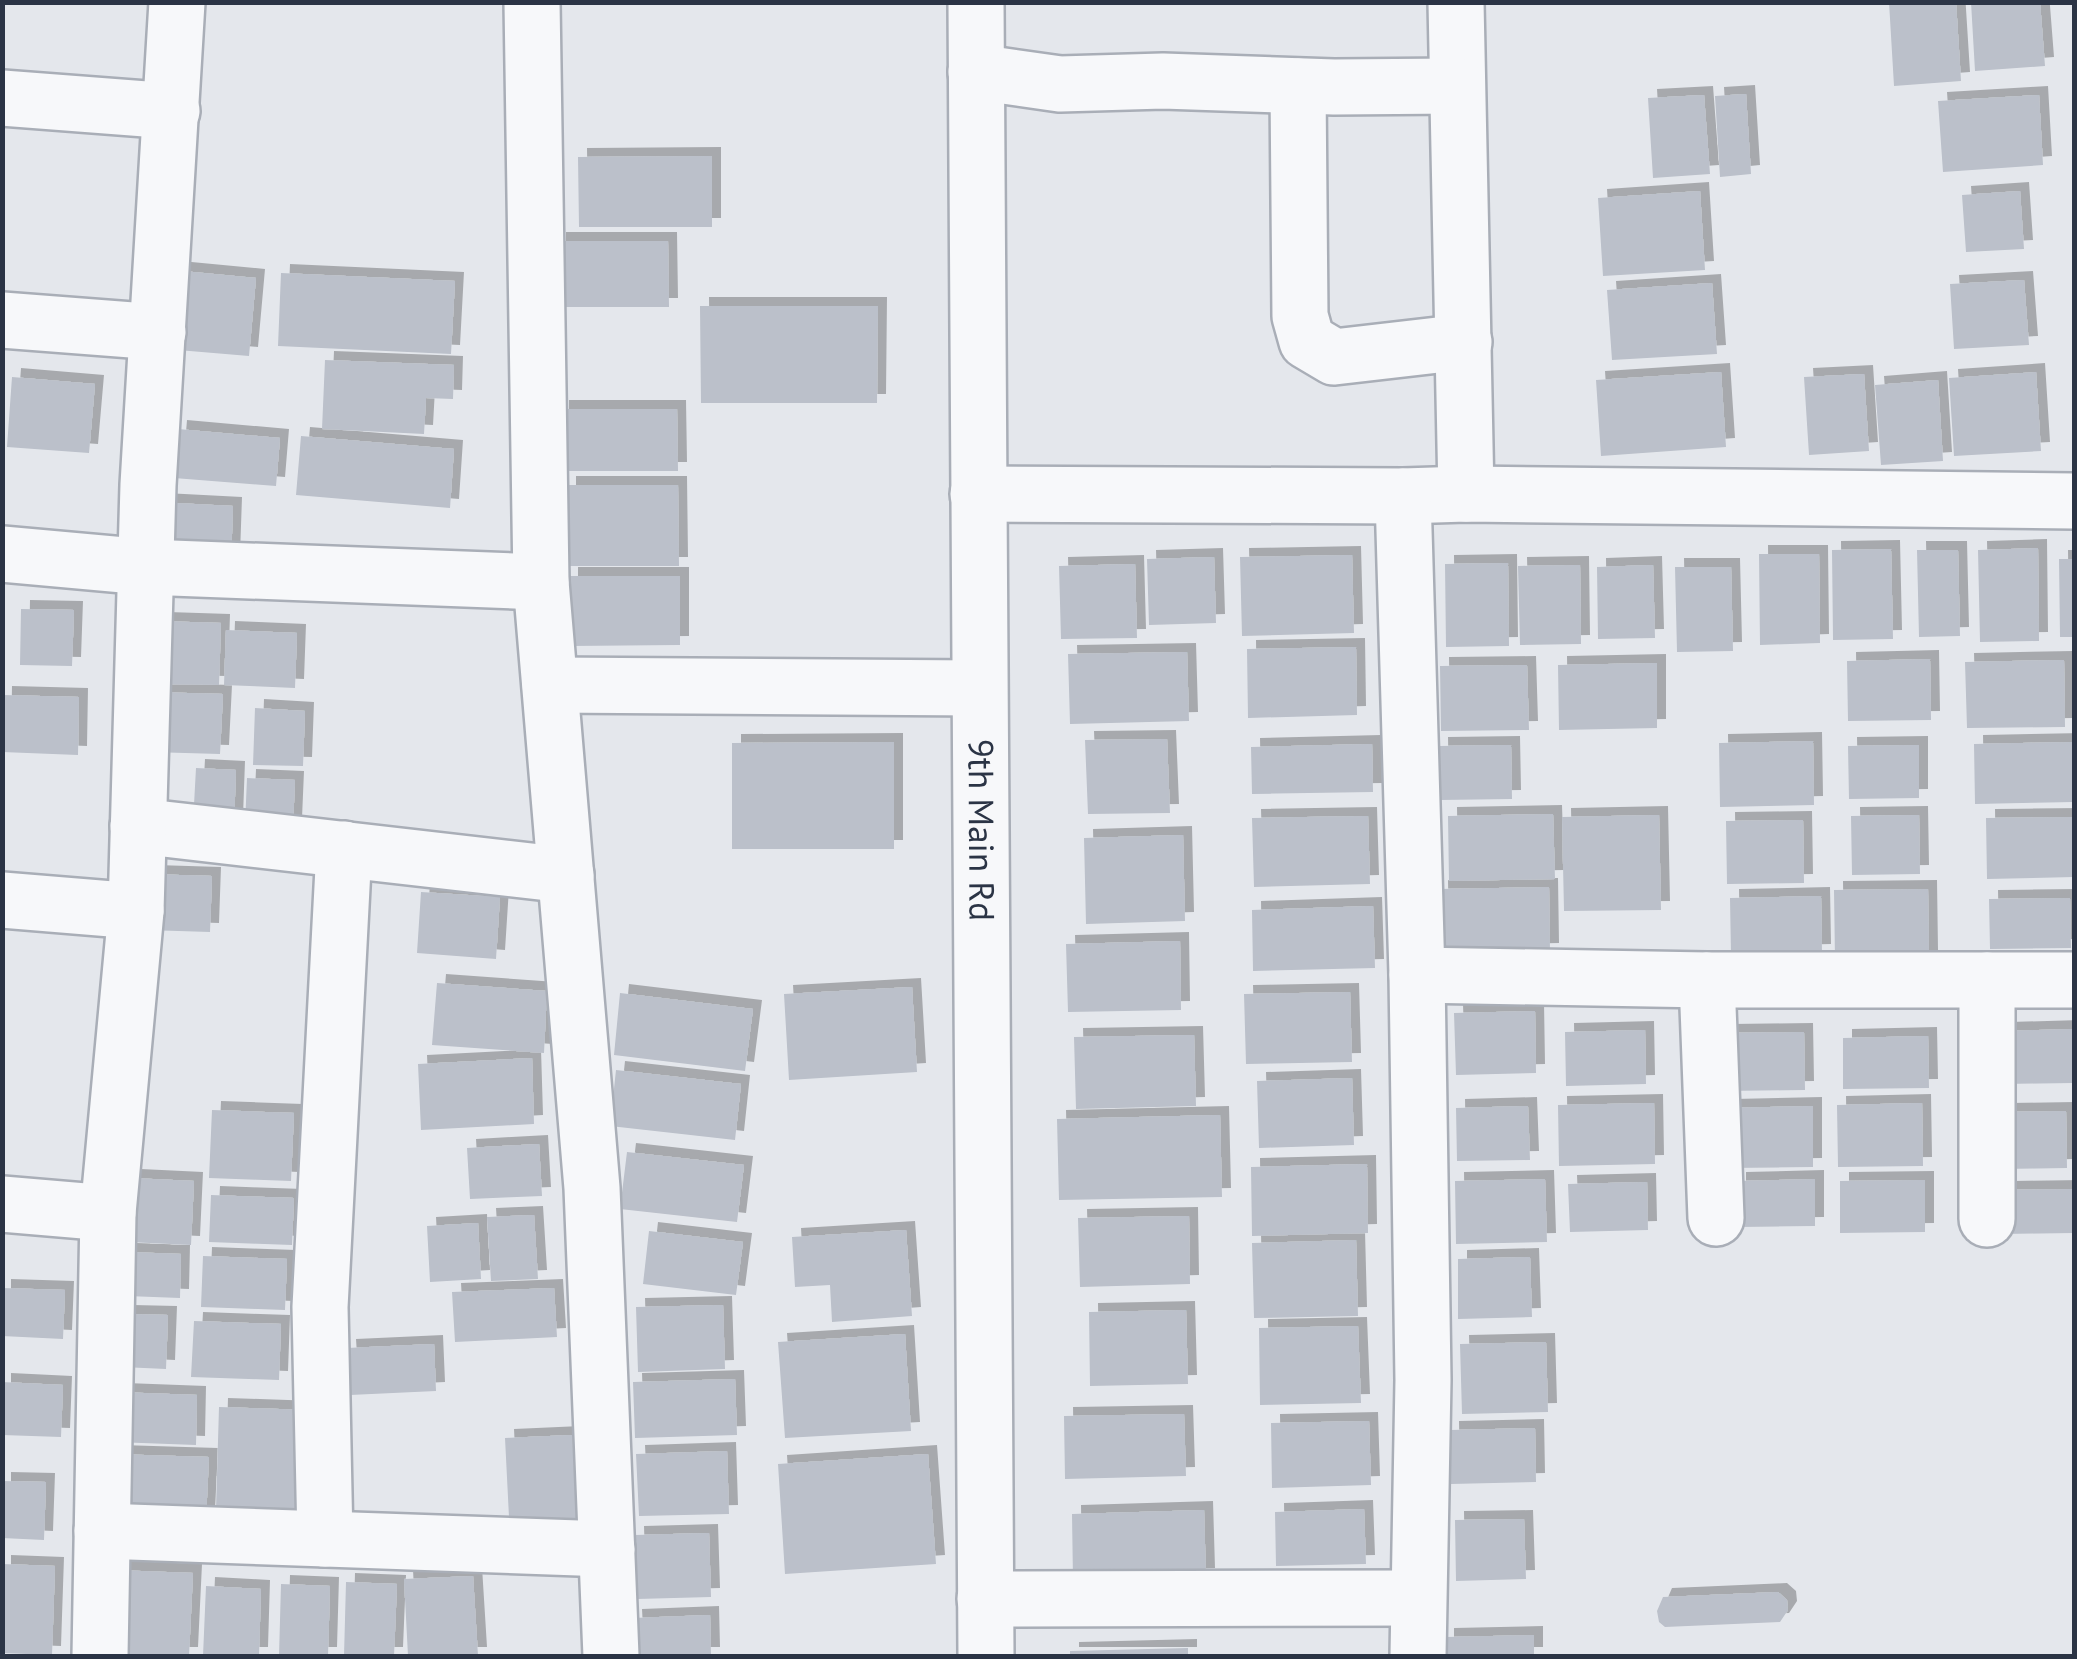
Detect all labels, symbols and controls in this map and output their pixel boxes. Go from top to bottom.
street label: 9th Main Rd [958,739,1006,921]

